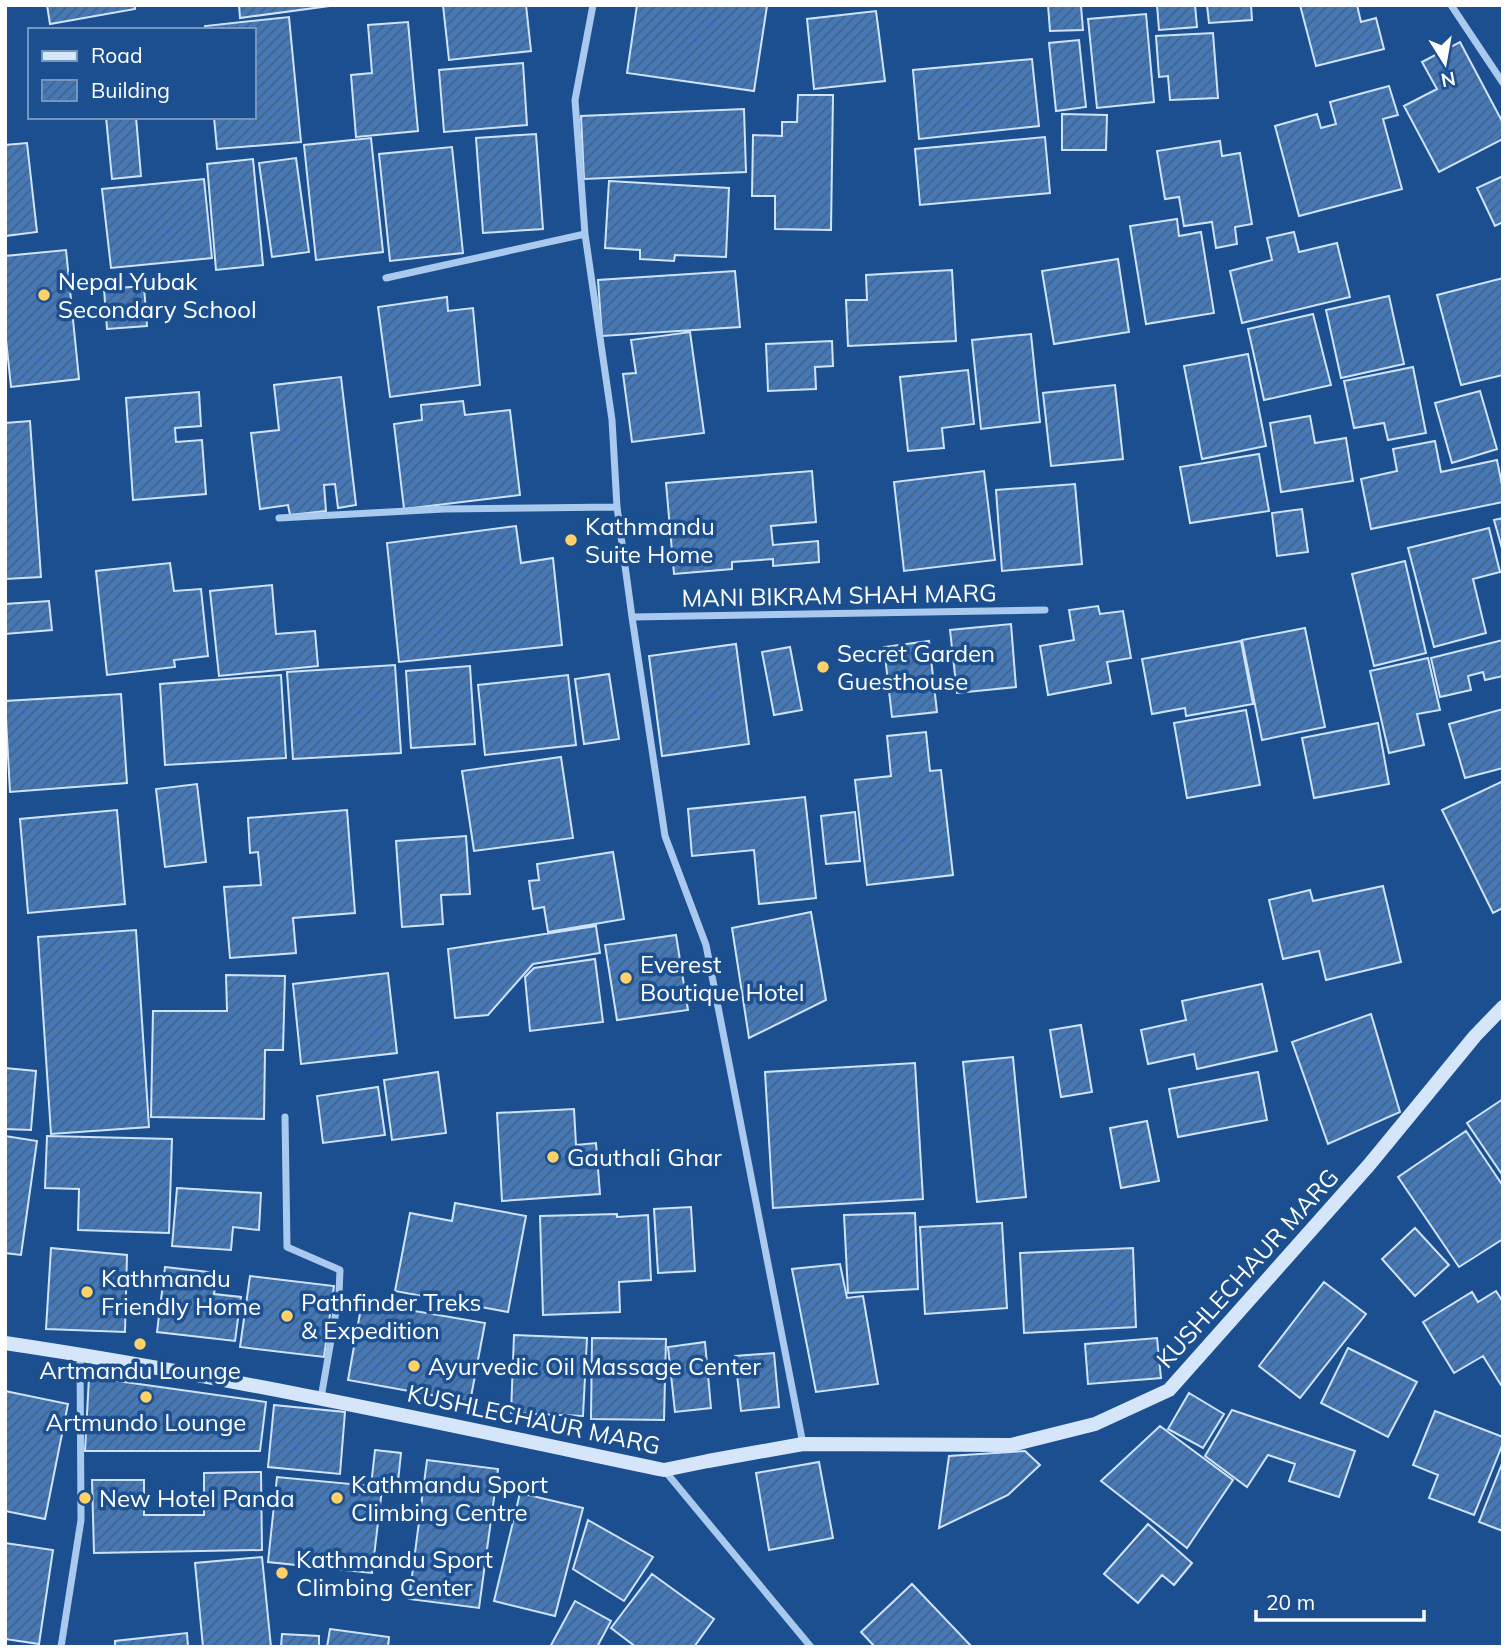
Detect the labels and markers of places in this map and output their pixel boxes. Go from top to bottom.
place label: Nepal Yubak Secondary School [58,266,257,324]
marker: Nepal Yubak Secondary School [36,287,52,303]
place label: Kathmandu Suite Home [585,511,715,569]
marker: Kathmandu Suite Home [563,532,579,548]
place label: Secret Garden Guesthouse [837,638,995,696]
marker: Secret Garden Guesthouse [815,659,831,675]
place label: Everest Boutique Hotel [640,949,805,1007]
marker: Everest Boutique Hotel [618,970,634,986]
place label: Gauthali Ghar [567,1142,722,1172]
marker: Gauthali Ghar [545,1149,561,1165]
place label: Kathmandu Friendly Home [101,1263,261,1321]
marker: Kathmandu Friendly Home [79,1284,95,1300]
place label: Pathfinder Treks & Expedition [301,1287,482,1345]
marker: Pathfinder Treks & Expedition [279,1308,295,1324]
marker: Artmandu Lounge [132,1336,148,1352]
place label: Ayurvedic Oil Massage Center [428,1351,761,1381]
place label: Artmandu Lounge [39,1355,241,1385]
marker: Ayurvedic Oil Massage Center [406,1358,422,1374]
marker: Artmundo Lounge [138,1389,154,1405]
place label: Artmundo Lounge [46,1407,246,1437]
place label: Kathmandu Sport Climbing Centre [351,1469,548,1527]
place label: New Hotel Panda [99,1483,295,1513]
marker: New Hotel Panda [77,1490,93,1506]
marker: Kathmandu Sport Climbing Centre [329,1490,345,1506]
place label: Kathmandu Sport Climbing Center [296,1544,493,1602]
marker: Kathmandu Sport Climbing Center [274,1565,290,1581]

